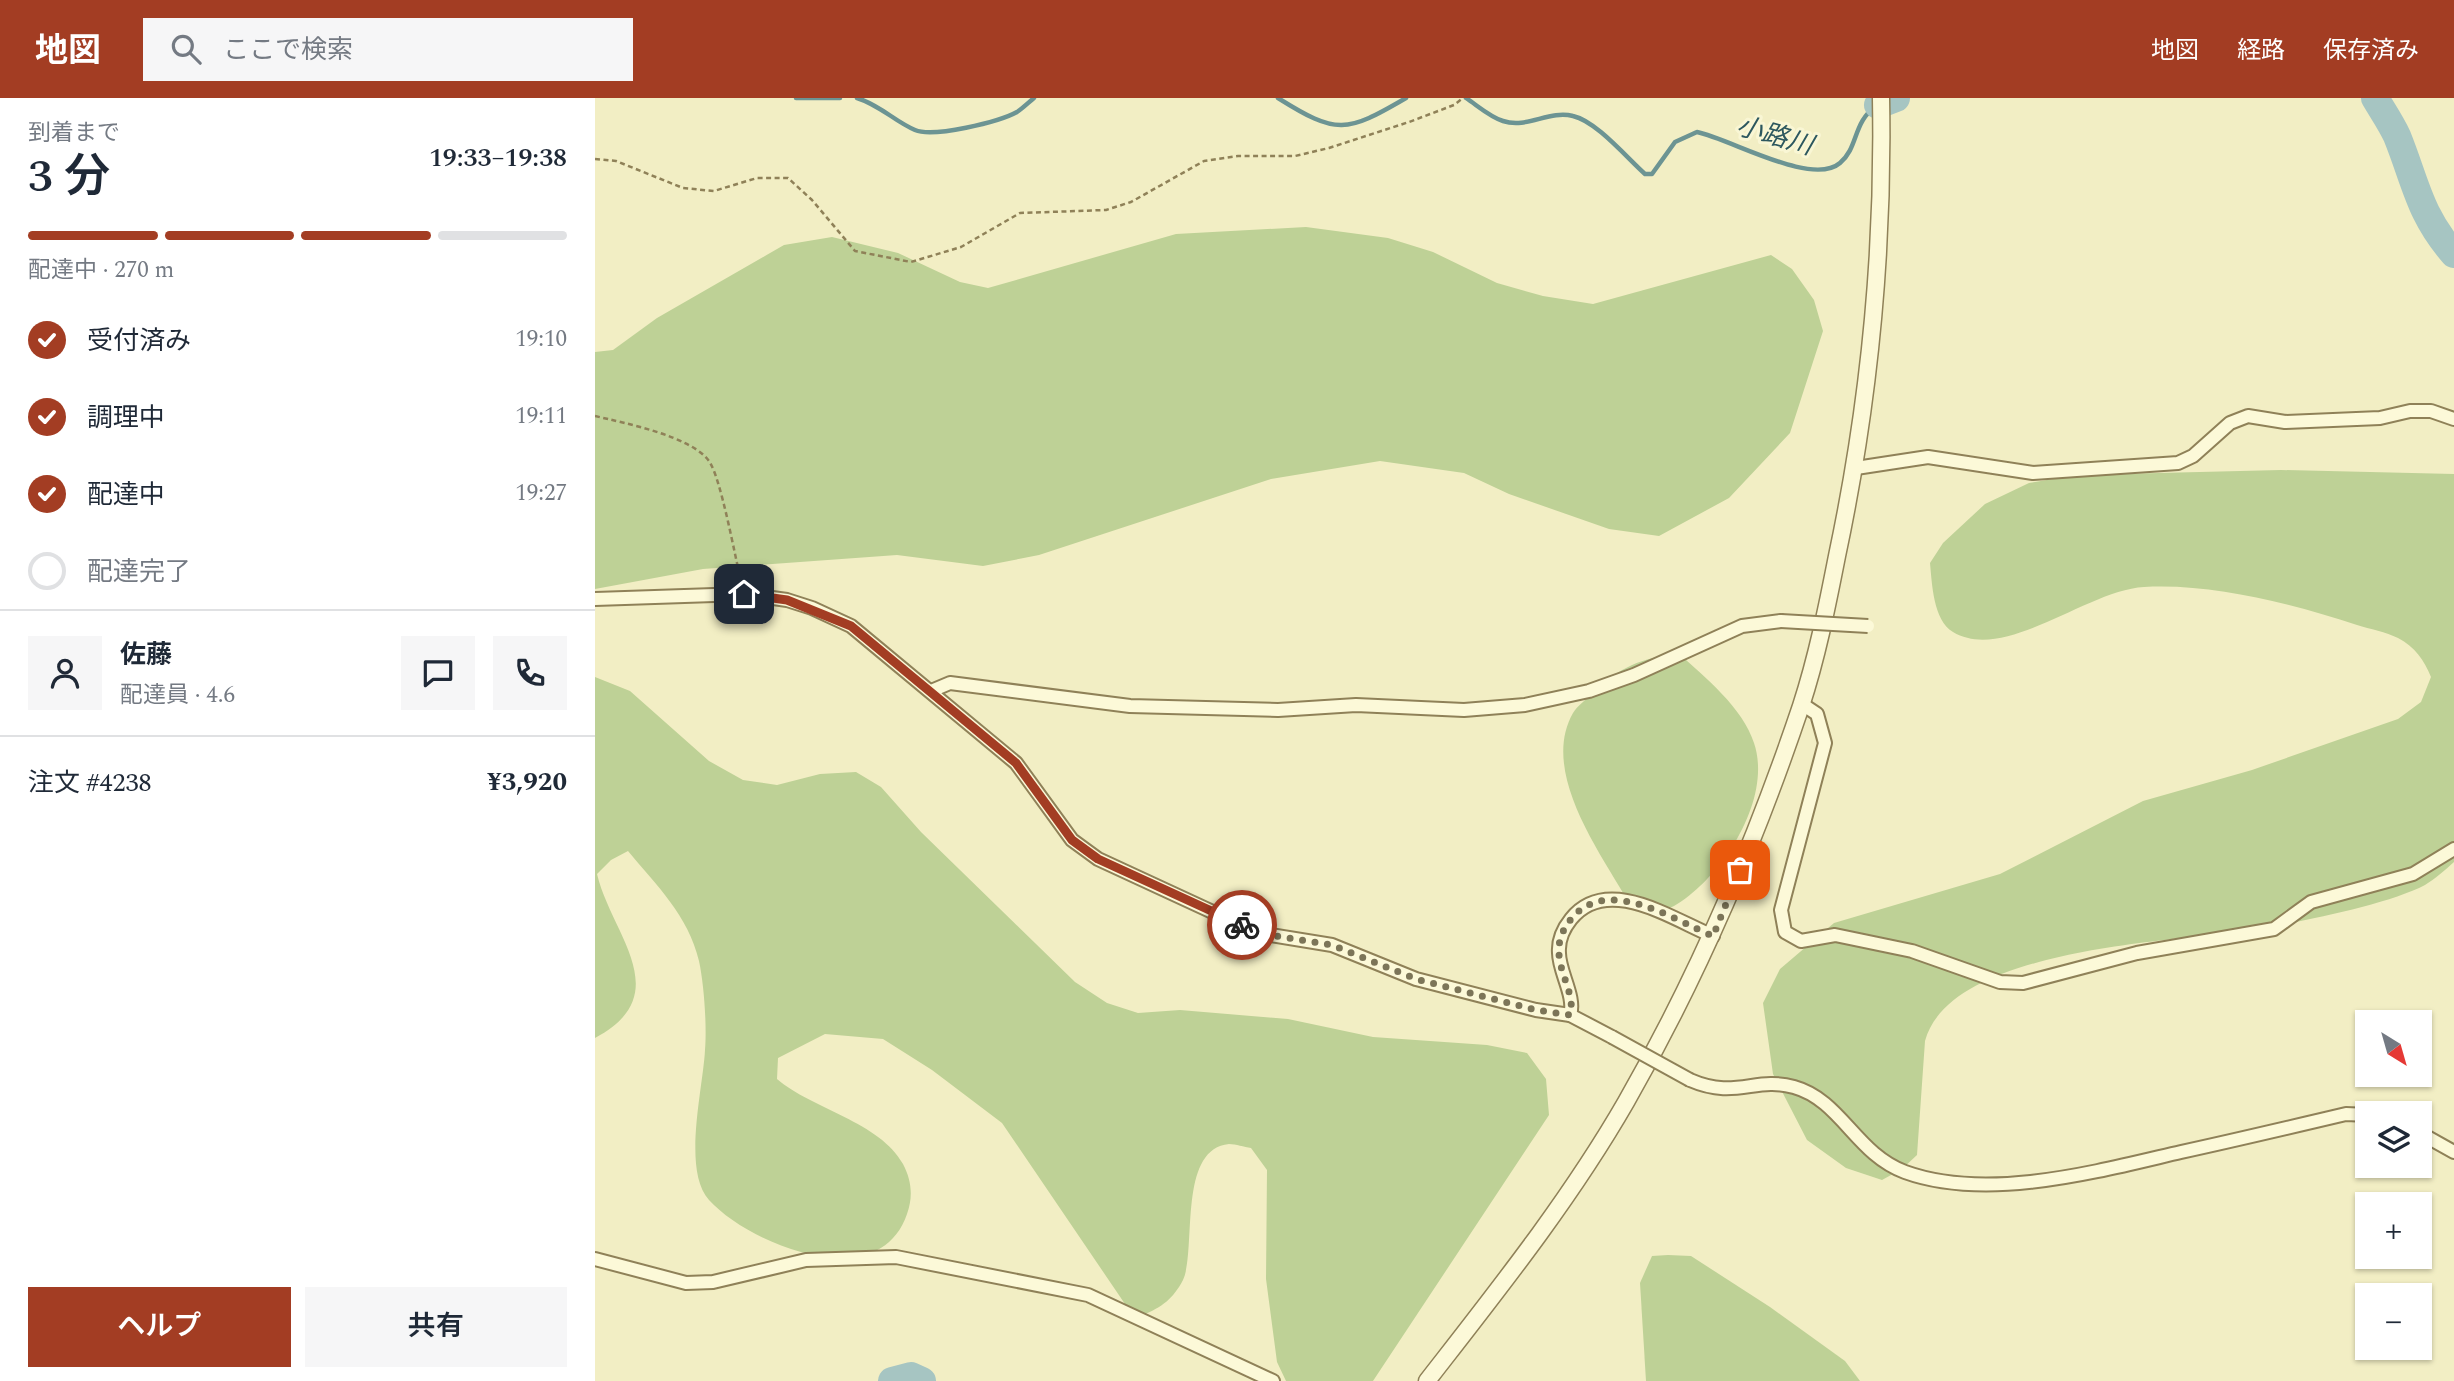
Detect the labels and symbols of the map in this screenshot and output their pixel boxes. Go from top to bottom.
water label: 小路川 [1732,106,1821,167]
pin [714,564,774,624]
pin [1710,840,1770,900]
courier [1207,890,1277,960]
north arrow [2355,1010,2433,1087]

